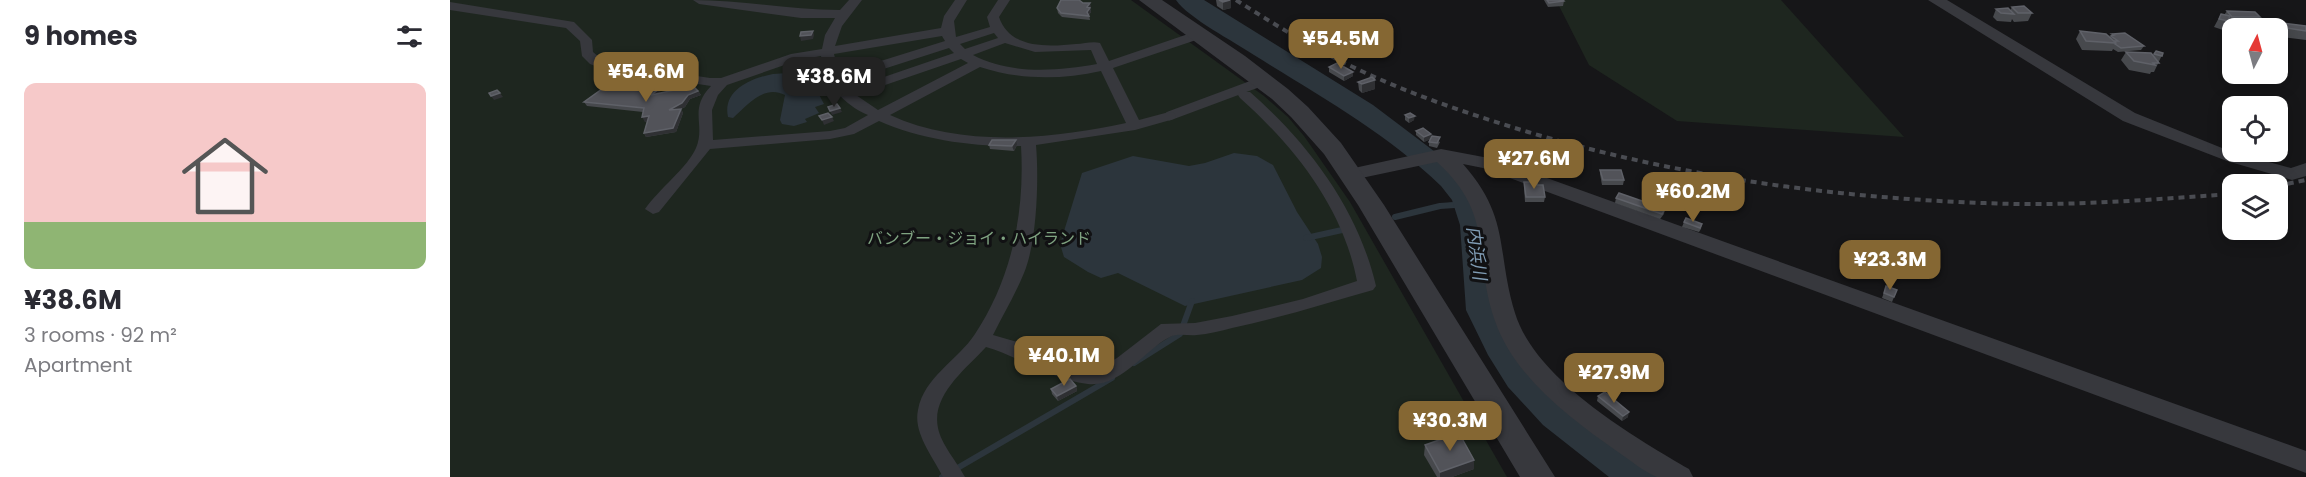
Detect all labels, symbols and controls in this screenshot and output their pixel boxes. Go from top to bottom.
text: 9 homes [24,18,138,54]
north arrow [2222,18,2288,84]
map controls [2222,18,2288,240]
pin: ¥54.5M [1292,19,1390,70]
icon: filters [393,20,426,53]
text: ¥54.5M [1303,24,1379,52]
pin: ¥54.6M [597,52,695,103]
text: ¥54.6M [608,57,684,85]
pin: ¥38.6M [785,57,883,108]
text: ¥38.6M [796,62,872,90]
button: locate [2222,96,2288,162]
icon: home [171,122,279,230]
pin: ¥27.6M [1485,139,1583,190]
text: ¥27.6M [1498,144,1570,172]
pin: ¥60.2M [1644,172,1742,223]
button: layers [2222,174,2288,240]
text: ¥60.2M [1656,177,1730,205]
water label: 内浜川 [1461,225,1493,283]
park label: バンブー・ジョイ・ハイランド [867,227,1091,250]
pin: ¥23.3M [1841,240,1939,291]
text: ¥23.3M [1853,245,1927,273]
text: ¥38.6M [24,282,122,318]
text: 3 rooms · 92 m² [24,321,177,349]
pin: ¥40.1M [1015,336,1113,387]
text: ¥40.1M [1028,341,1100,369]
text: Apartment [24,351,132,379]
pin: ¥27.9M [1565,353,1663,404]
text: ¥27.9M [1578,358,1650,386]
pin: ¥30.3M [1401,401,1499,452]
text: ¥30.3M [1413,406,1487,434]

